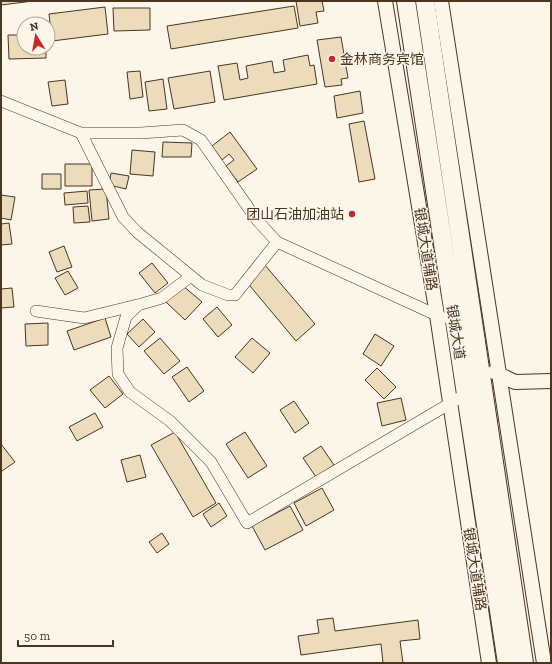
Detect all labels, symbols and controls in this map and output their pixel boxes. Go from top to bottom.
north arrow [16,16,56,56]
text: N [29,19,40,34]
place label: 金林商务宾馆 [340,51,424,68]
marker: 金林商务宾馆 [327,54,337,64]
place label: 团山石油加油站 [246,206,344,223]
street label: 银城大道辅路 [411,206,440,292]
marker: 团山石油加油站 [347,209,357,219]
street label: 银城大道 [443,303,468,361]
street label: 银城大道辅路 [460,526,489,612]
scale bar [18,622,113,648]
text: 50 m [24,629,51,643]

